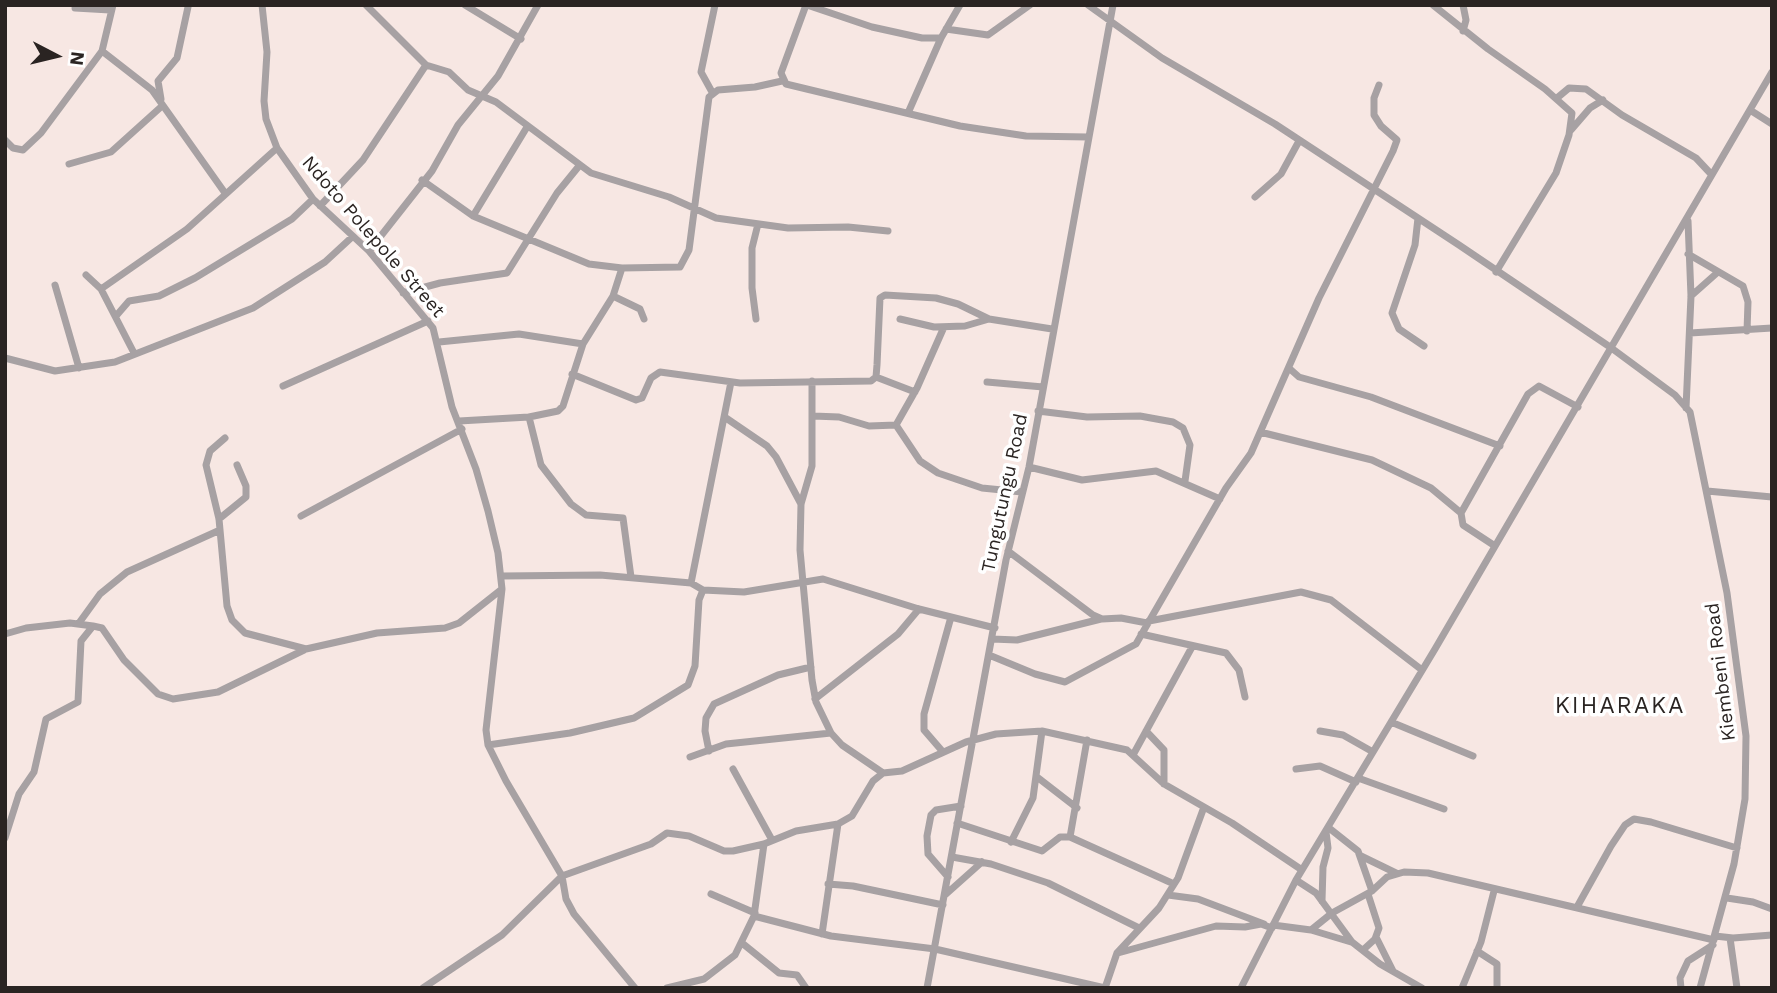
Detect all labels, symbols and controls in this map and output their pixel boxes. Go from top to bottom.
north arrow [21,21,91,91]
text: N [65,50,90,67]
street label: Ndoto Polepole Street [297,152,449,322]
street label: Tungutungu Road [977,412,1033,574]
street label: Kiembeni Road [1701,602,1741,742]
district label: KIHARAKA [1556,692,1684,720]

